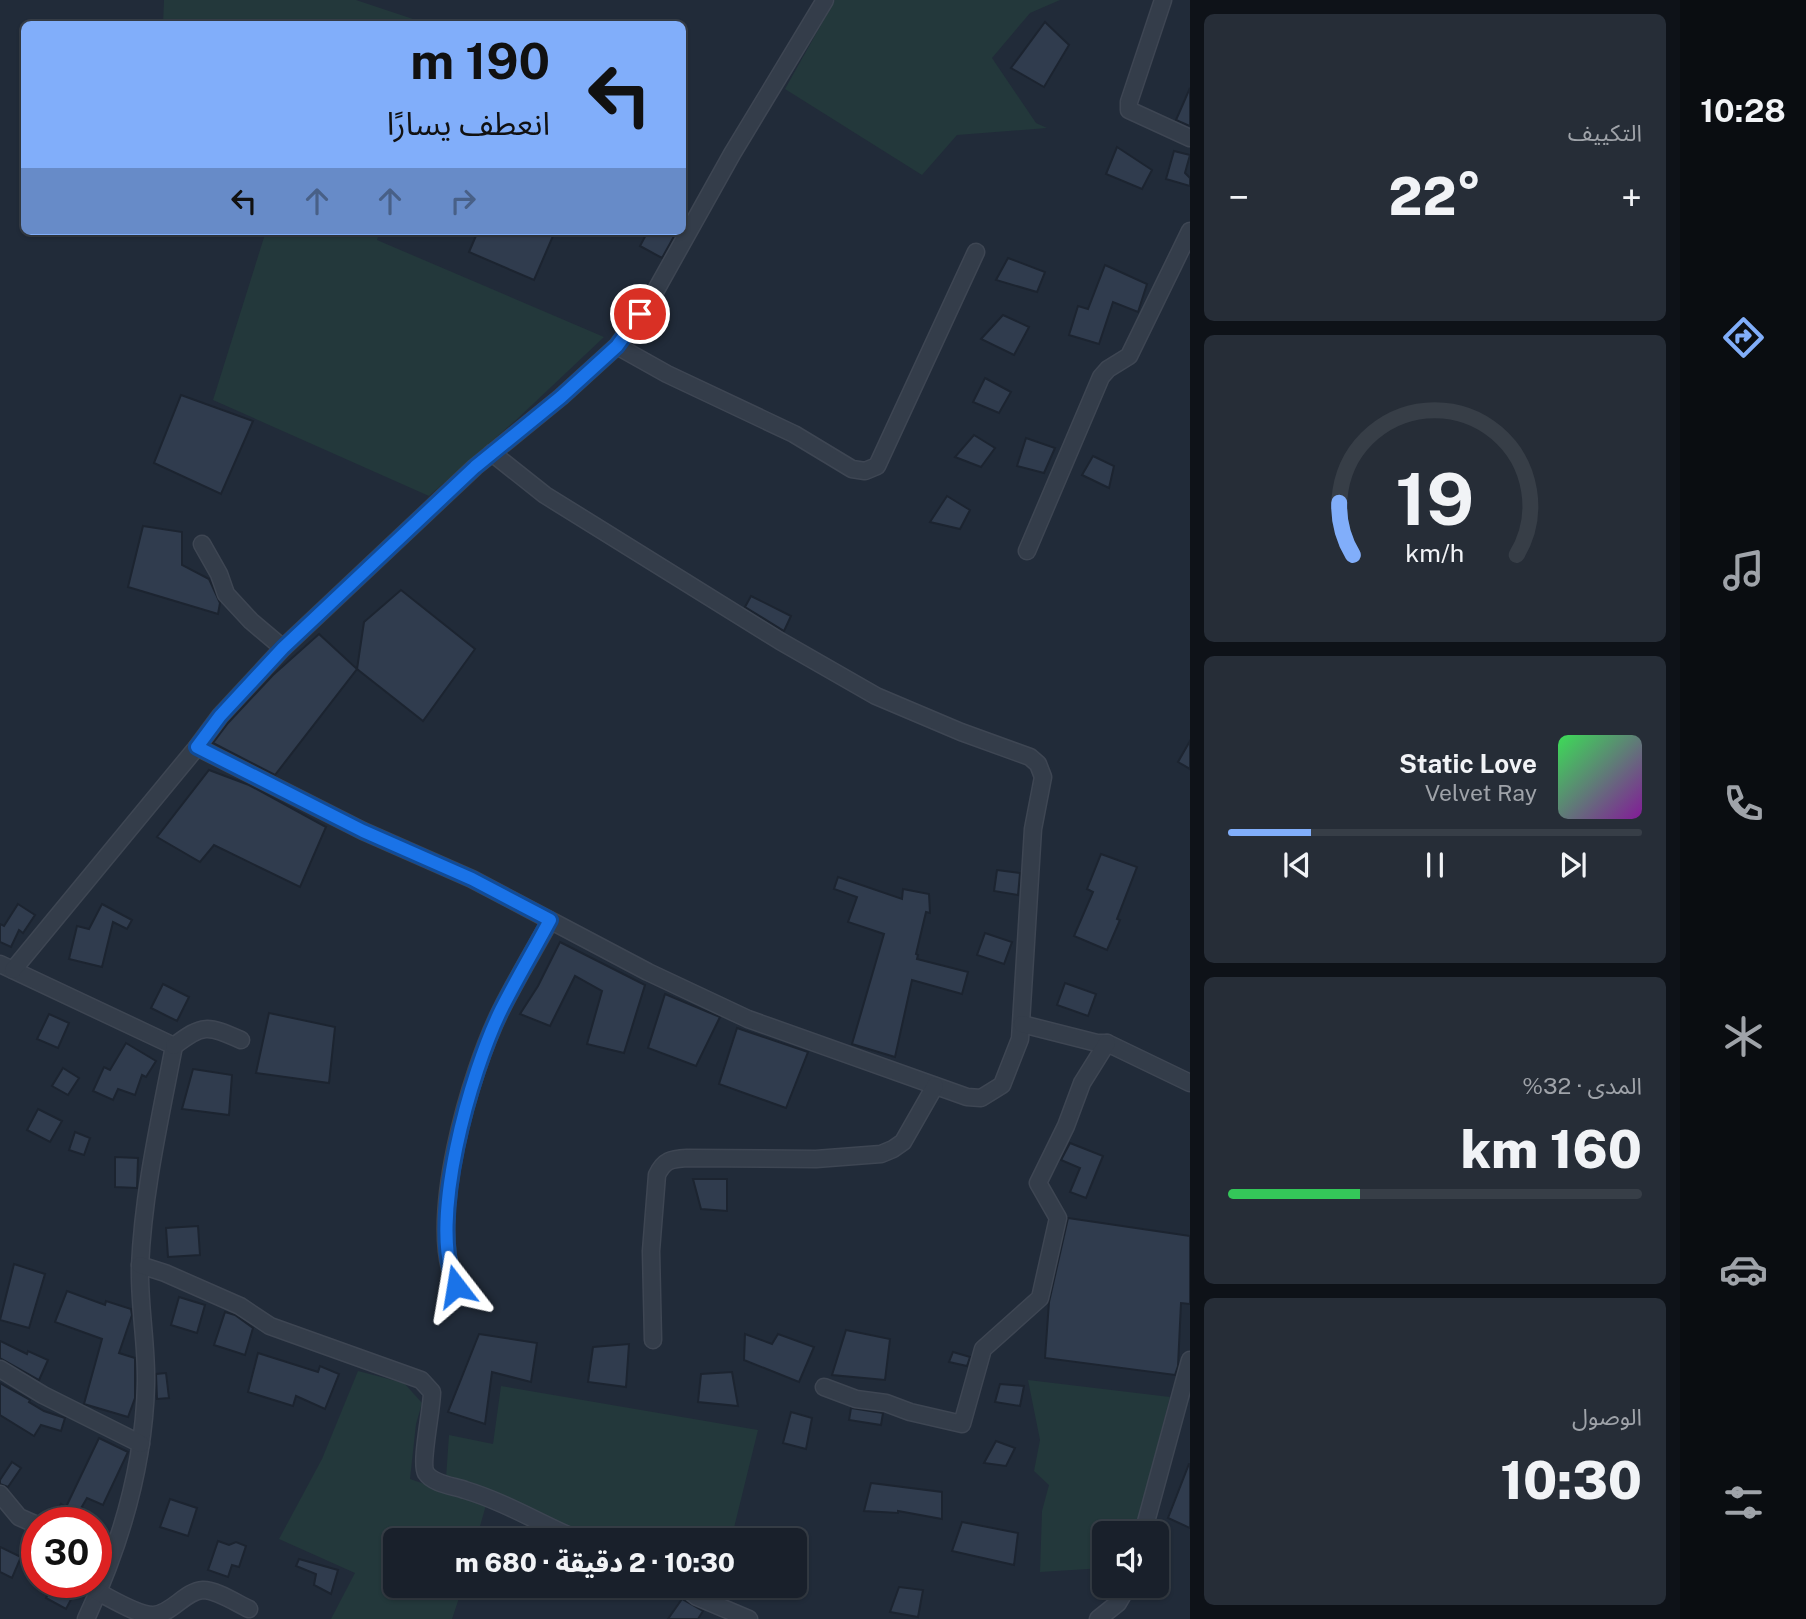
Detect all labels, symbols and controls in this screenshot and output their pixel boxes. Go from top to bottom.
text: 190 m [410,32,550,90]
icon: left [574,49,665,140]
text: 10:28 [1700,92,1786,129]
text: انعطف يسارًا [387,105,550,142]
text: التكييف [1568,119,1642,146]
text: 22° [1389,166,1481,227]
text: − [1228,175,1249,220]
text: + [1621,175,1642,220]
icon: left [225,182,263,220]
icon: ahead [298,182,336,220]
icon: ahead [371,182,409,220]
icon: right [444,182,482,220]
pin [610,284,670,344]
icon: arrive [621,295,659,333]
icon: directions [1719,313,1768,362]
text: 19 [1395,456,1475,541]
text: km/h [1406,537,1464,567]
icon: music [1719,546,1768,595]
text: Static Love [1399,748,1537,779]
text: Velvet Ray [1425,779,1537,806]
icon: phone [1719,779,1768,828]
icon: previous [1278,846,1316,884]
icon: pause [1416,846,1454,884]
icon: next [1554,846,1592,884]
icon: climate [1719,1012,1768,1061]
text: المدى · 32% [1522,1072,1642,1099]
text: 160 km [1461,1119,1642,1180]
icon: car [1719,1245,1768,1294]
position arrow [419,1249,493,1323]
text: الوصول [1572,1403,1642,1430]
text: 10:30 [1500,1450,1642,1511]
icon: filters [1719,1478,1768,1527]
speed limit sign: 30 [21,1507,112,1598]
map controls [1092,1521,1169,1598]
button: sound [1092,1521,1169,1598]
text: 10:30 · 2 دقيقة · 680 m [455,1547,735,1578]

